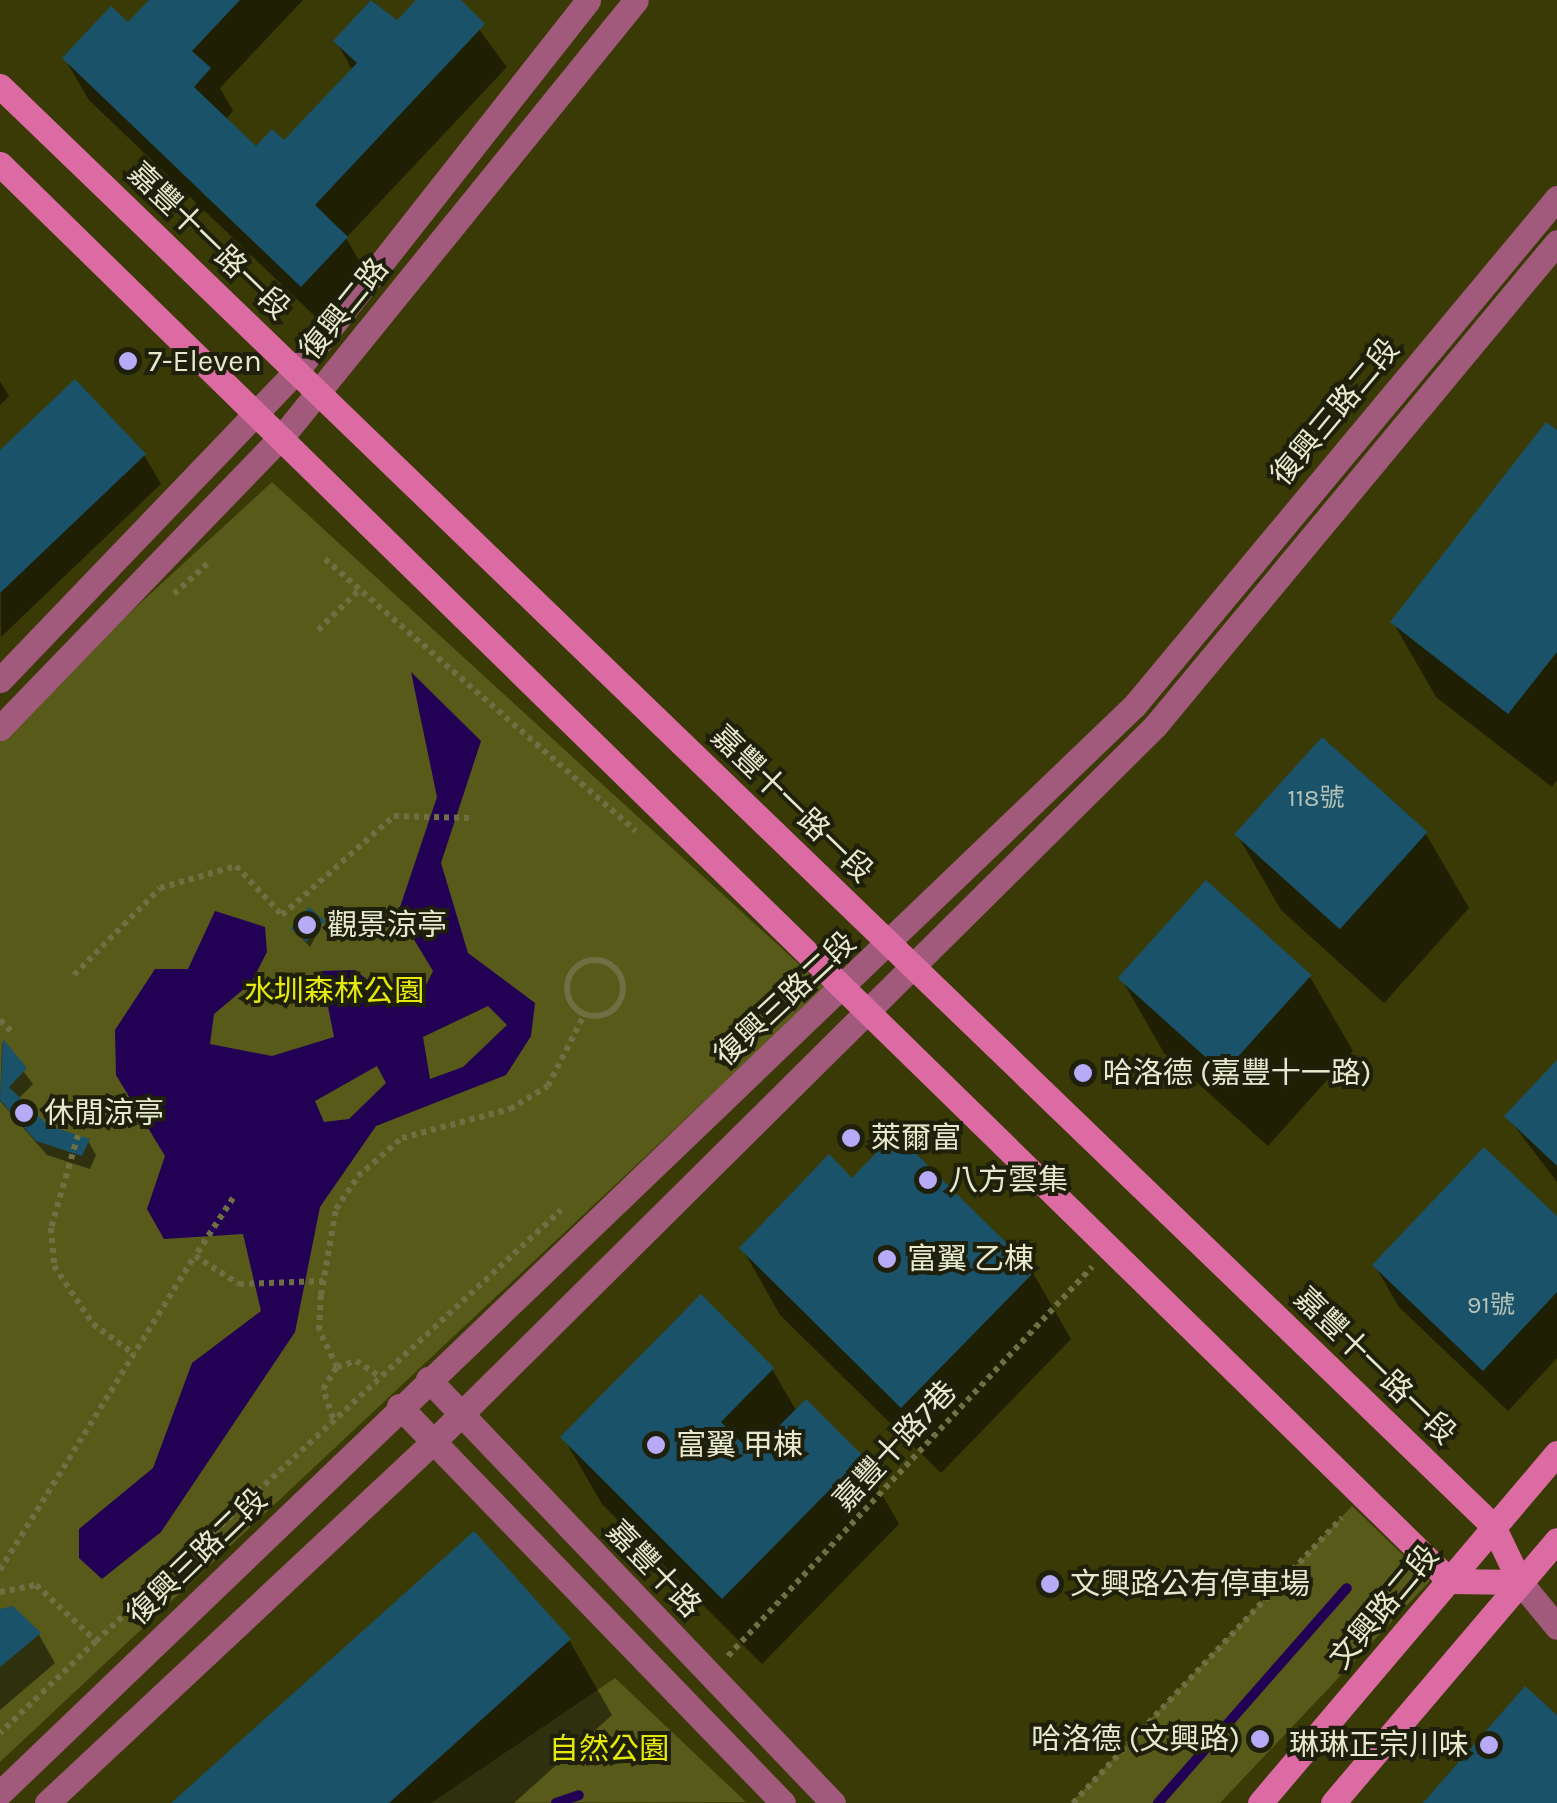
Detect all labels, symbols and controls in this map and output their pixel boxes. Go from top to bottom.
street label: 嘉豐十一路一段 [121,155,297,327]
street label: 復興二路 [292,251,396,367]
street label: 復興三路二段 [1263,331,1407,493]
place label: 7-Eleven [148,343,262,379]
marker: 7-Eleven [117,350,139,372]
street label: 嘉豐十一路一段 [704,718,880,890]
house number: 118號 [1288,783,1344,813]
place label: 觀景涼亭 [327,907,447,943]
marker: 觀景涼亭 [296,914,318,936]
street label: 復興三路二段 [707,924,863,1074]
park label: 水圳森林公園 [244,973,424,1009]
place label: 哈洛德 (嘉豐十一路) [1103,1055,1371,1091]
marker: 哈洛德 (嘉豐十一路) [1072,1062,1094,1084]
place label: 休閒涼亭 [44,1095,164,1131]
marker: 休閒涼亭 [13,1102,35,1124]
place label: 萊爾富 [871,1120,961,1156]
marker: 萊爾富 [840,1127,862,1149]
place label: 八方雲集 [948,1162,1068,1198]
marker: 八方雲集 [917,1169,939,1191]
place label: 富翼 乙棟 [907,1241,1034,1277]
marker: 富翼 乙棟 [876,1248,898,1270]
street label: 嘉豐十一路一段 [1287,1280,1463,1452]
house number: 91號 [1467,1290,1515,1320]
street label: 嘉豐十路7巷 [826,1374,964,1518]
place label: 富翼 甲棟 [676,1427,803,1463]
marker: 富翼 甲棟 [645,1434,667,1456]
street label: 復興三路二段 [120,1482,274,1632]
street label: 嘉豐十路 [599,1513,709,1625]
street label: 文興路二段 [1322,1538,1446,1676]
place label: 文興路公有停車場 [1070,1566,1310,1602]
marker: 文興路公有停車場 [1039,1573,1061,1595]
place label: 哈洛德 (文興路) [1032,1721,1240,1757]
place label: 琳琳正宗川味 [1289,1727,1469,1763]
marker: 哈洛德 (文興路) [1249,1728,1271,1750]
park label: 自然公園 [549,1731,669,1767]
marker: 琳琳正宗川味 [1478,1734,1500,1756]

